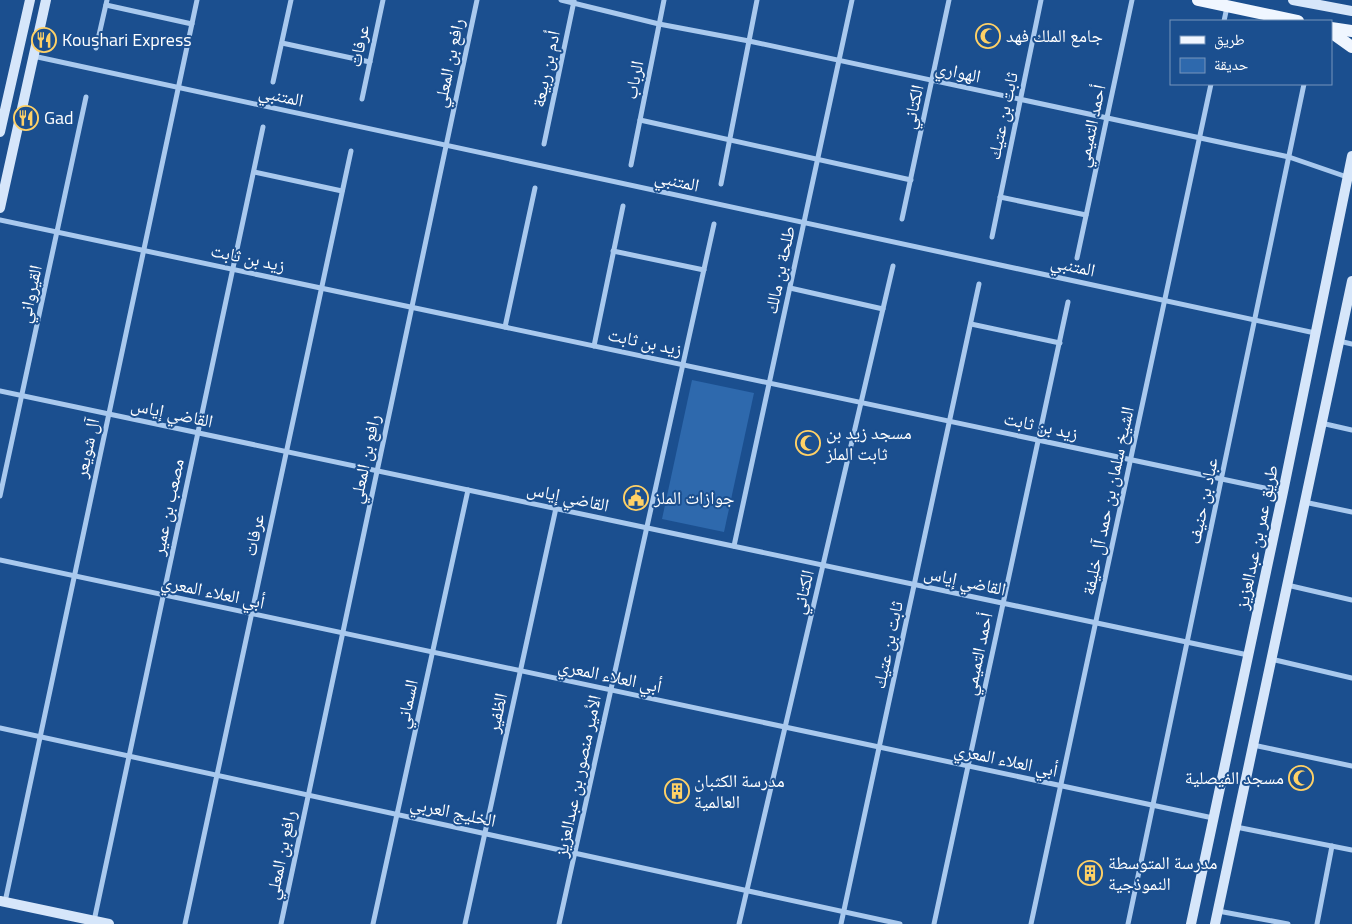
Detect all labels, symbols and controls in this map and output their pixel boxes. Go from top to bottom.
street label: رافع بن المعلي [426,16,473,110]
legend [1170,20,1332,85]
street label: عرفات [341,22,376,69]
place label: جامع الملك فهد [1006,22,1103,49]
mosque icon: جامع الملك فهد [975,23,1001,49]
place label: Koushari Express [62,26,192,53]
restaurant icon: Koushari Express [31,27,57,53]
street label: أدم بن ربيعة [524,28,567,110]
text: طريق [1214,28,1245,51]
text: حديقة [1214,53,1249,76]
street label: الهواري [933,54,983,91]
street label: الرباب [617,58,650,102]
street label: ثابت بن عتيك [980,69,1025,162]
street label: المتنبي [256,78,306,115]
street label: الكتاني [895,82,932,132]
street label: أحمد التميمي [1069,82,1114,170]
place label: Gad [44,104,74,131]
restaurant icon: Gad [13,105,39,131]
street label: المتنبي [652,163,702,200]
street label: طلحة بن مالك [757,223,802,317]
street label: زيد بن ثابت [208,236,288,279]
street label: المتنبي [1048,248,1098,285]
street label: القيرواني [10,262,50,326]
street label: زيد بن ثابت [605,320,685,363]
street label: القاضي إياس [128,391,216,436]
street label: زيد بن ثابت [1001,404,1081,447]
street label: الشيخ سلمان بن حمد آل خليفة [1074,404,1141,598]
street label: رافع بن المعلي [342,412,389,506]
street label: آل شويعر [67,415,106,481]
place label: مسجد زيد بن ثابت الملز [825,419,912,467]
mosque icon: مسجد زيد بن ثابت الملز [795,430,821,456]
street label: عباد بن حنيف [1180,455,1225,547]
street label: مصعب بن عمير [144,456,191,559]
street label: طريق عمر بن عبدالعزيز [1228,462,1285,613]
street label: القاضي إياس [524,475,612,520]
place label: جوازات الملز [653,484,734,511]
public building icon: جوازات الملز [623,485,649,511]
street label: عرفات [236,511,271,558]
street label: القاضي إياس [921,559,1009,604]
street label: أبي العلاء المعري [158,567,267,617]
street label: الكتاني [784,567,822,617]
street label: ثابت بن عتيك [865,598,910,691]
street label: أحمد التميمي [956,610,1001,698]
street label: أبي العلاء المعري [555,651,664,701]
street label: السماني [388,677,426,731]
street label: الظفير [479,690,514,736]
street label: الأمير منصور بن عبدالعزيز [547,692,608,860]
street label: أبي العلاء المعري [951,735,1060,785]
place label: مسجد الفيصلية [1185,764,1284,791]
mosque icon: مسجد الفيصلية [1288,765,1314,791]
place label: مدرسة الكثبان العالمية [694,767,785,815]
building icon: مدرسة الكثبان العالمية [664,778,690,804]
street label: الخليج العربي [407,789,498,835]
street label: رافع بن المعلي [258,808,305,902]
place label: مدرسة المتوسطة النموذجية [1108,849,1217,897]
building icon: مدرسة المتوسطة النموذجية [1077,860,1103,886]

